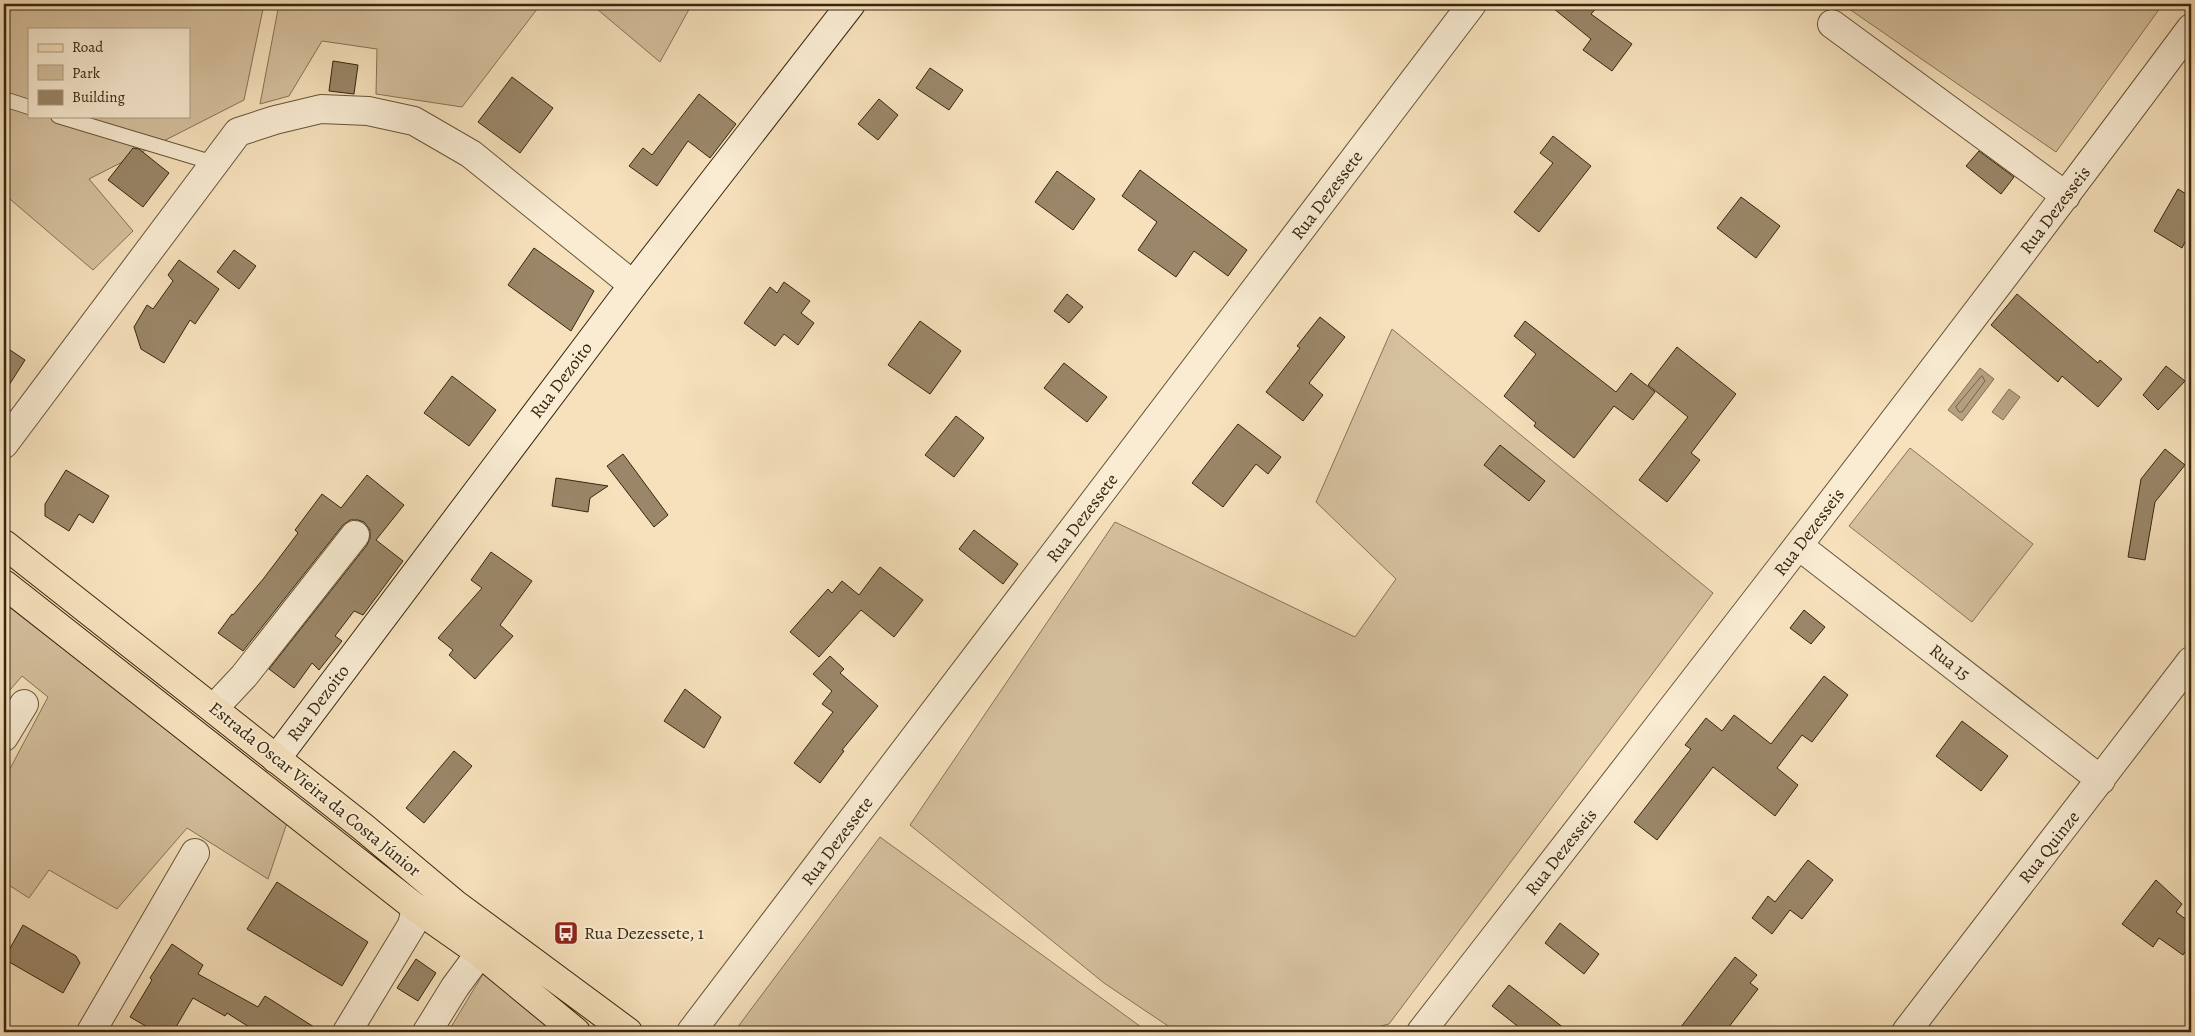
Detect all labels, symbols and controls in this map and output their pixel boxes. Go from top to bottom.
legend [28,28,190,118]
text: Road [72,37,104,57]
text: Park [72,63,101,83]
text: Building [72,87,125,107]
street label: Rua Dezessete [1286,146,1368,244]
street label: Rua Dezesseis [2014,161,2096,259]
street label: Rua Dezoito [524,337,598,423]
street label: Rua Dezessete [1041,469,1123,567]
street label: Rua Dezesseis [1768,483,1850,581]
street label: Rua 15 [1924,638,1976,686]
street label: Rua Dezoito [281,660,355,746]
street label: Estrada Oscar Vieira da Costa Júnior [204,696,426,882]
street label: Rua Dezessete [796,792,878,890]
street label: Rua Dezesseis [1520,804,1602,900]
street label: Rua Quinze [2013,806,2085,888]
bus stop icon: Rua Dezessete, 1 [553,920,579,946]
place label: Rua Dezessete, 1 [584,921,704,945]

